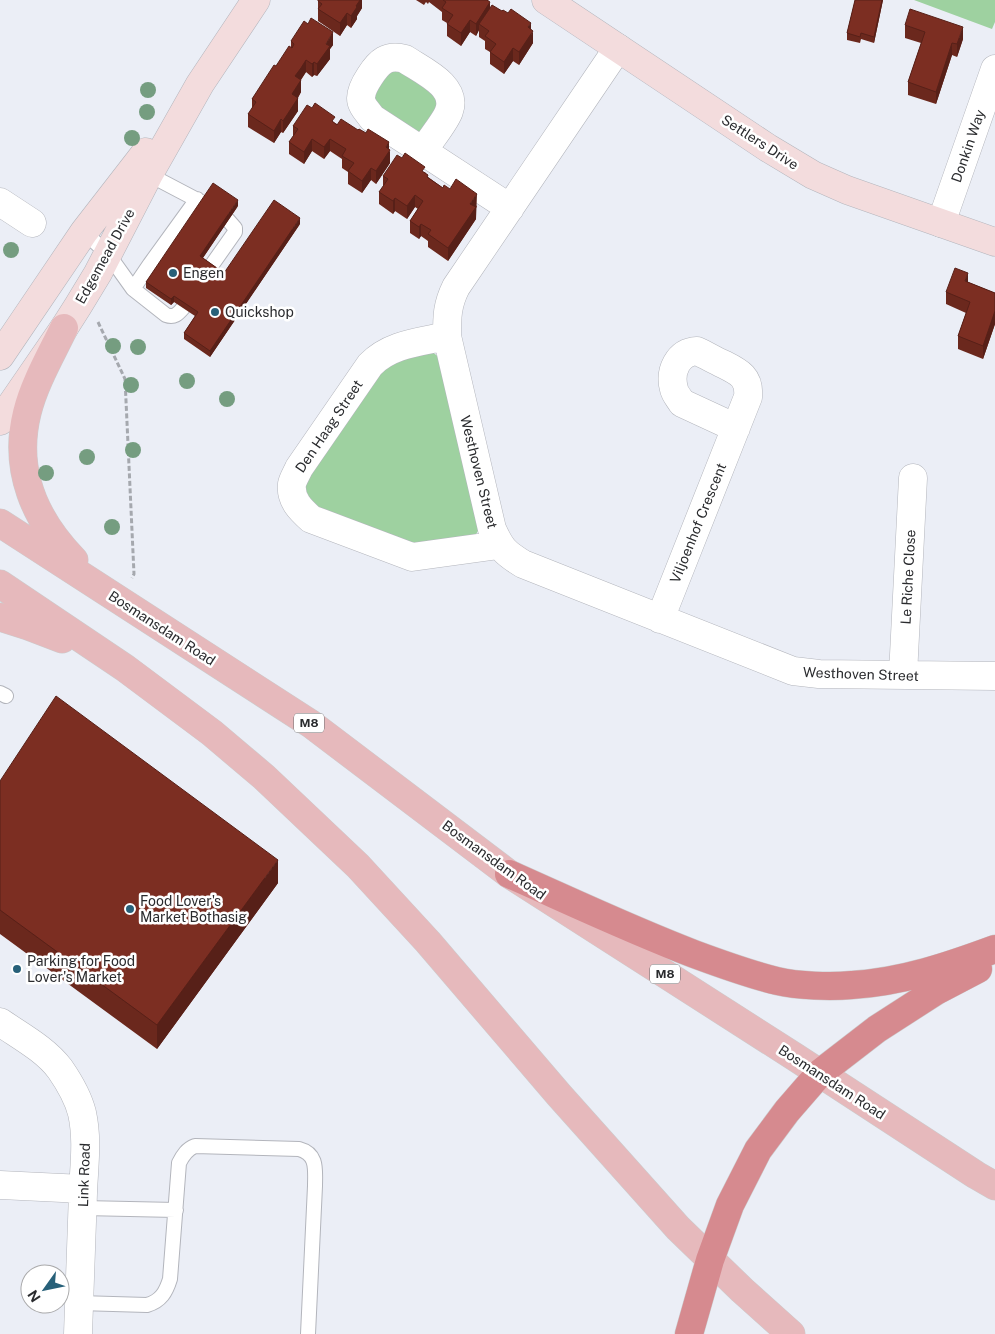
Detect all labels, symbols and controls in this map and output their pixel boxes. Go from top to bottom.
street label: Donkin Way [948,107,988,185]
street label: Settlers Drive [719,111,801,173]
street label: Edgemead Drive [72,206,138,306]
place label: Engen [183,265,224,281]
marker: Engen [167,267,179,279]
place label: Quickshop [225,304,294,320]
marker: Quickshop [209,306,221,318]
street label: Den Haag Street [292,377,366,475]
street label: Westhoven Street [457,414,501,530]
street label: Viljoenhof Crescent [667,461,729,585]
street label: Le Riche Close [898,529,918,625]
street label: Bosmansdam Road [106,588,218,668]
street label: Westhoven Street [803,664,919,684]
road number: M8 [294,714,324,732]
street label: Bosmansdam Road [439,817,549,903]
place label: Food Lover's Market Bothasig [140,893,247,925]
marker: Food Lover's Market Bothasig [124,903,136,915]
place label: Parking for Food Lover's Market [27,953,135,985]
marker: Parking for Food Lover's Market [11,963,23,975]
road number: M8 [650,964,680,984]
street label: Bosmansdam Road [776,1042,888,1122]
street label: Link Road [75,1143,93,1207]
north arrow [20,1264,70,1314]
text: N [24,1287,44,1305]

